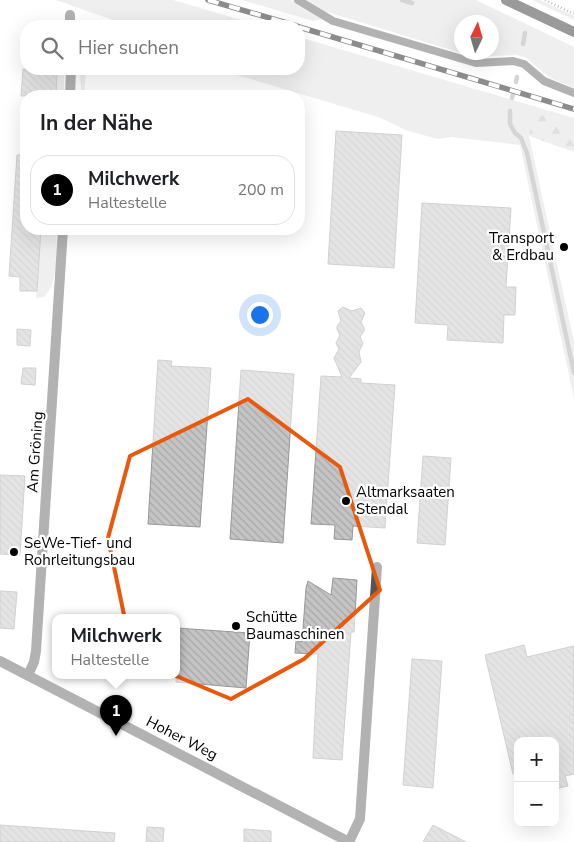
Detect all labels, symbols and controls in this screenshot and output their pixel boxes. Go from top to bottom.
north arrow [454,15,499,60]
search box [20,20,305,75]
icon: search [38,34,66,62]
text: Hier suchen [78,35,179,61]
text: In der Nähe [40,109,153,137]
text: Milchwerk [88,166,179,192]
text: 1 [52,179,62,201]
text: 200 m [237,179,284,201]
text: Haltestelle [88,192,167,214]
place label: Transport & Erdbau [489,228,555,265]
marker: Transport & Erdbau [558,241,570,253]
your location [247,302,273,328]
street label: Am Gröning [22,411,48,493]
place label: Altmarksaaten Stendal [356,482,455,519]
marker: Altmarksaaten Stendal [340,495,352,507]
place label: SeWe-Tief- und Rohrleitungsbau [24,533,135,570]
marker: SeWe-Tief- und Rohrleitungsbau [8,546,20,558]
place label: Schütte Baumaschinen [246,607,344,644]
popup [52,614,180,679]
marker: Schütte Baumaschinen [230,620,242,632]
text: Milchwerk [70,623,162,649]
text: Haltestelle [70,649,149,671]
pin: 1 [100,695,132,736]
street label: Hoher Weg [143,711,221,765]
map controls [514,737,559,827]
button: + [514,737,559,782]
button: − [514,782,559,827]

